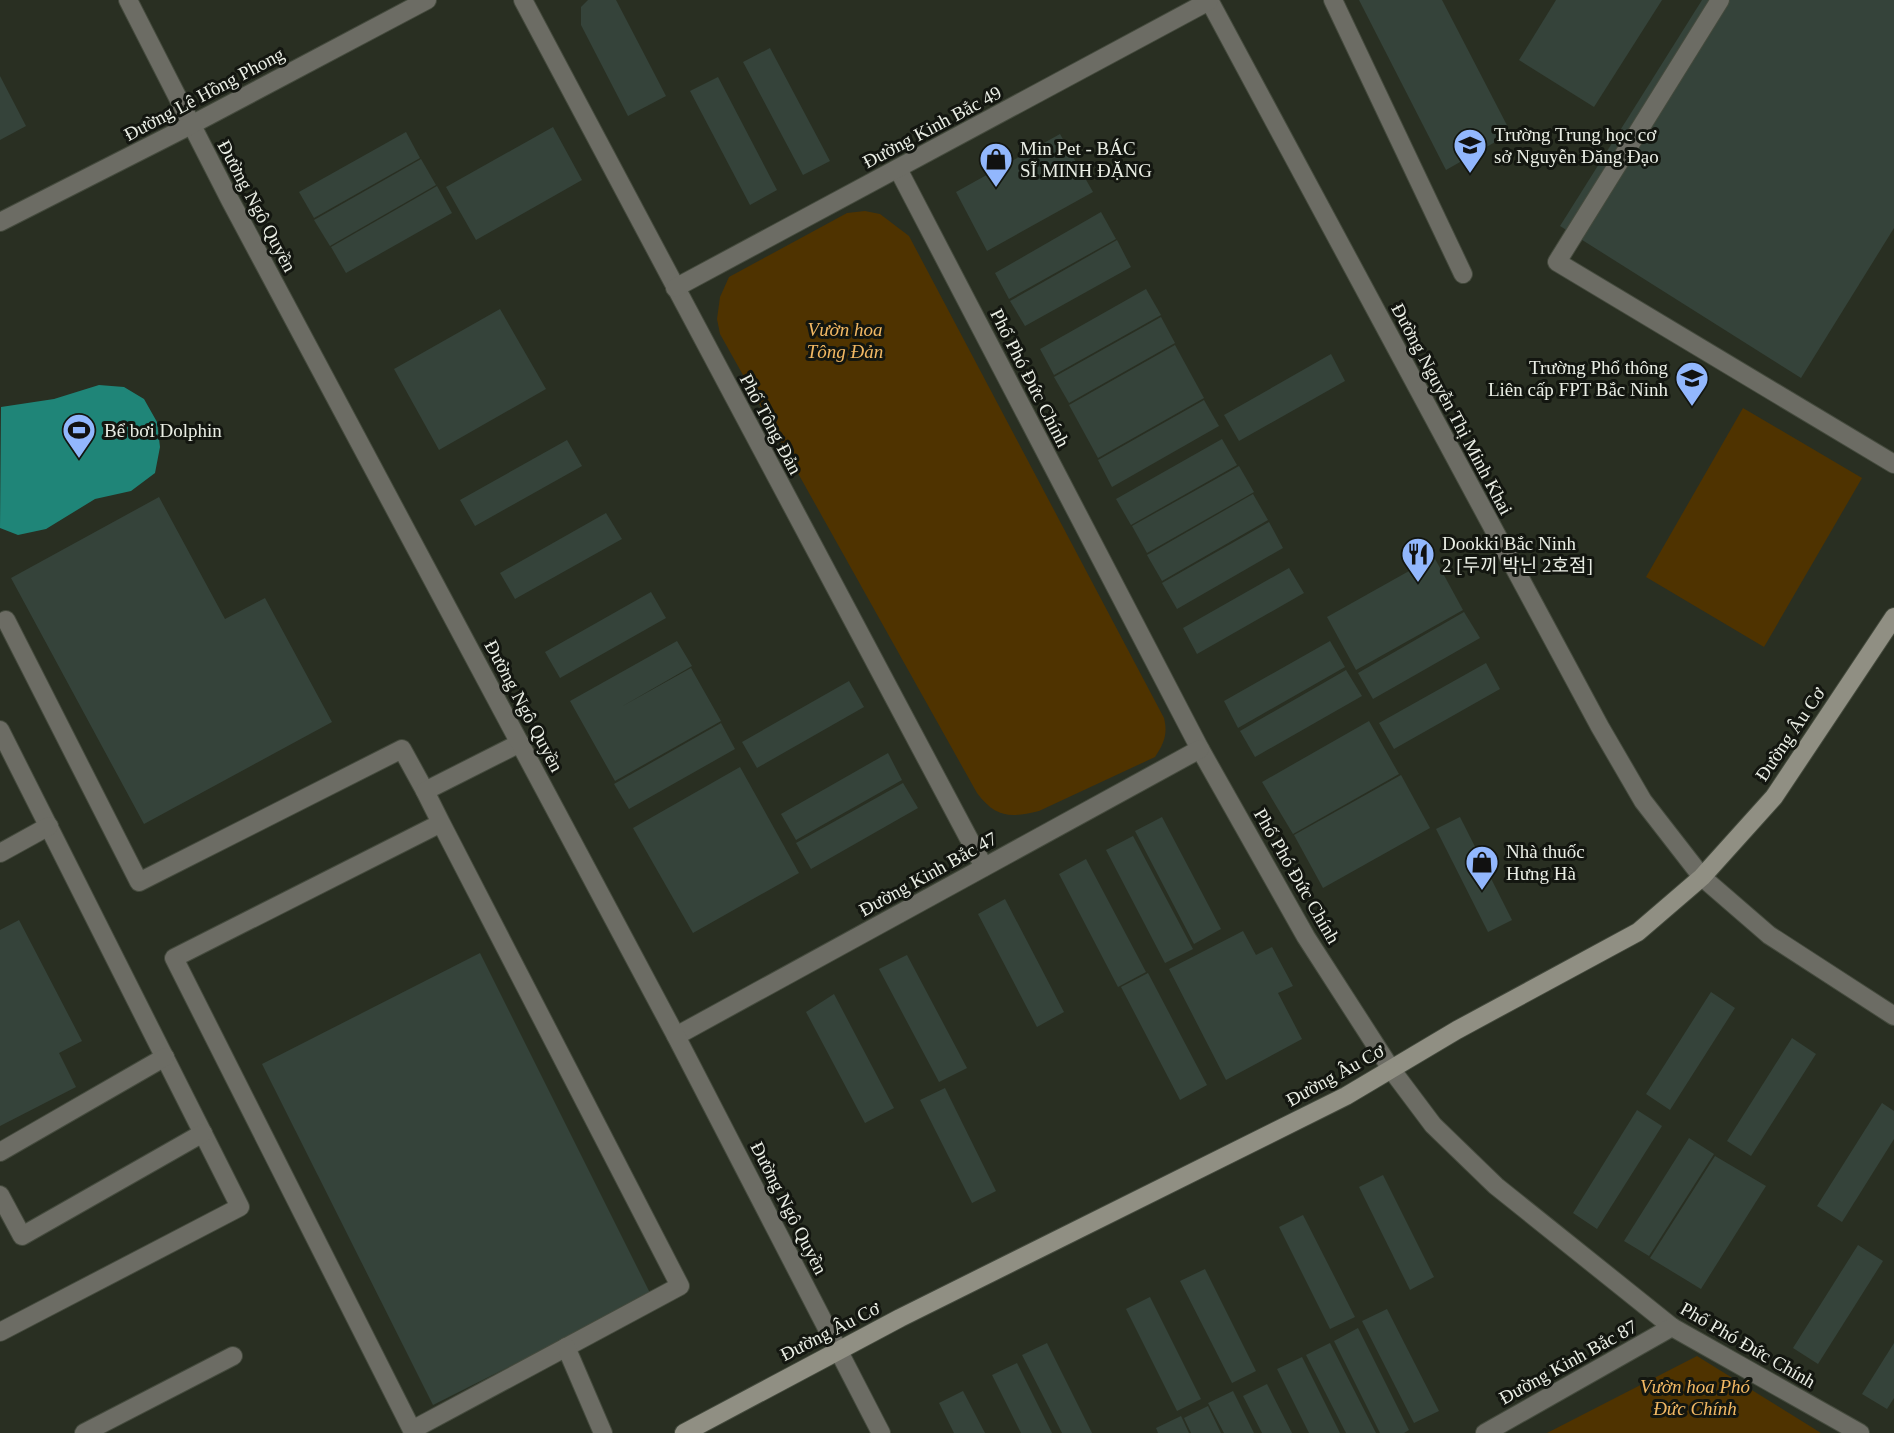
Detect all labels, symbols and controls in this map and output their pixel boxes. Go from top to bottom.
street label: Đường Lê Hồng Phong [120,43,288,145]
street label: Đường Kinh Bắc 49 [859,82,1005,172]
place label: Trường Trung học cơ sở Nguyễn Đăng Đạo [1494,124,1659,167]
school or university icon: Trường Trung học cơ sở Nguyễn Đăng Đạo [1451,126,1489,175]
street label: Đường Ngô Quyền [213,137,301,276]
place label: Min Pet - BÁC SĨ MINH ĐẶNG [1020,138,1152,181]
shop icon: Min Pet - BÁC SĨ MINH ĐẶNG [977,140,1015,189]
street label: Đường Nguyễn Thị Minh Khai [1387,300,1517,518]
street label: Phố Phó Đức Chính [986,305,1074,451]
park label: Vườn hoa Tông Đản [807,319,883,362]
place label: Trường Phổ thông Liên cấp FPT Bắc Ninh [1488,357,1668,400]
school or university icon: Trường Phổ thông Liên cấp FPT Bắc Ninh [1673,359,1711,408]
street label: Phố Tông Đản [736,370,806,478]
sports icon: Bể bơi Dolphin [60,411,98,460]
place label: Bể bơi Dolphin [104,420,222,441]
place label: Dookki Bắc Ninh 2 [두끼 박닌 2호점] [1442,533,1593,576]
restaurant icon: Dookki Bắc Ninh 2 [두끼 박닌 2호점] [1399,535,1437,584]
street label: Đường Ngô Quyền [480,637,568,776]
street label: Đường Âu Cơ [1751,682,1830,785]
street label: Phố Phó Đức Chính [1250,805,1344,948]
street label: Đường Kinh Bắc 47 [856,828,1000,920]
place label: Nhà thuốc Hưng Hà [1506,841,1585,884]
shop icon: Nhà thuốc Hưng Hà [1463,843,1501,892]
street label: Đường Âu Cơ [1282,1039,1388,1110]
street label: Đường Ngô Quyền [747,1138,832,1278]
street label: Đường Âu Cơ [777,1297,884,1365]
street label: Phố Phó Đức Chính [1677,1298,1820,1392]
street label: Đường Kinh Bắc 87 [1496,1316,1640,1408]
park label: Vườn hoa Phó Đức Chính [1640,1376,1751,1419]

